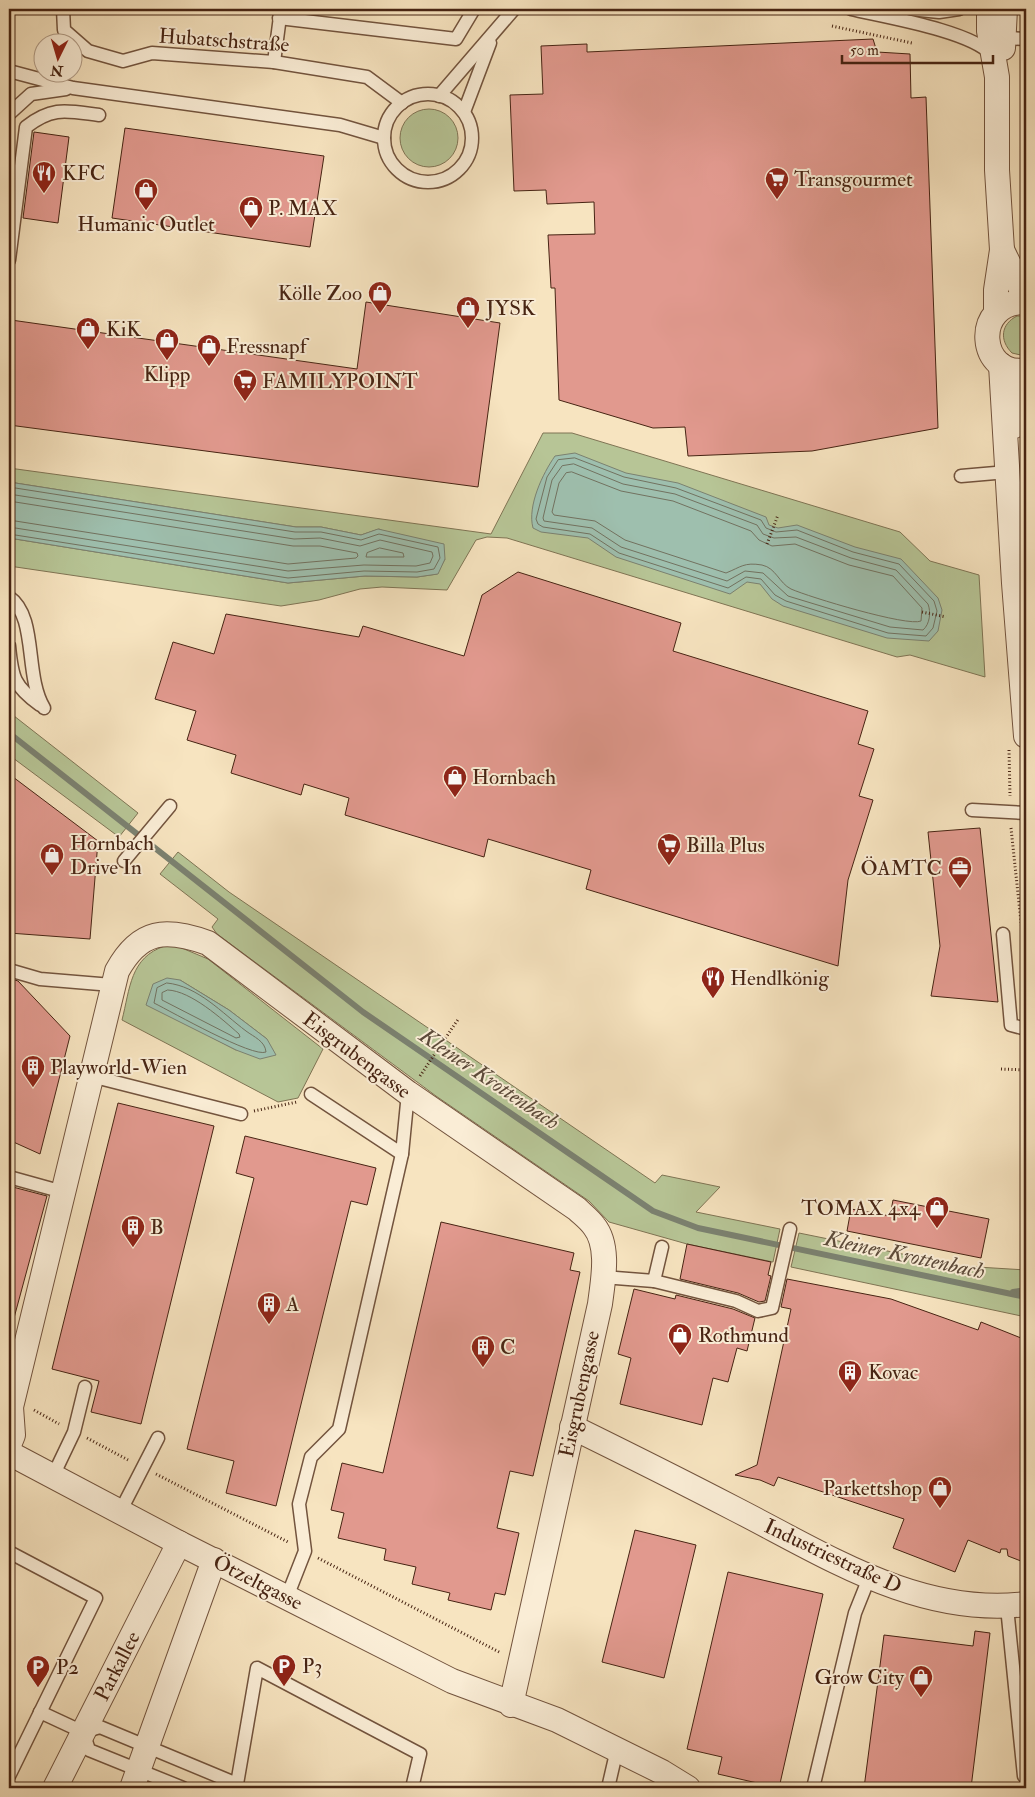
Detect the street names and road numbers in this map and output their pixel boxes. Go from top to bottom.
street label: Hubatschstraße [158,22,290,59]
street label: Eisgrubengasse [297,1006,416,1105]
street label: Eisgrubengasse [553,1328,606,1460]
street label: Industriestraße D [760,1513,906,1600]
street label: Ötzeltgasse [208,1548,307,1617]
street label: Parkallee [88,1627,147,1706]

